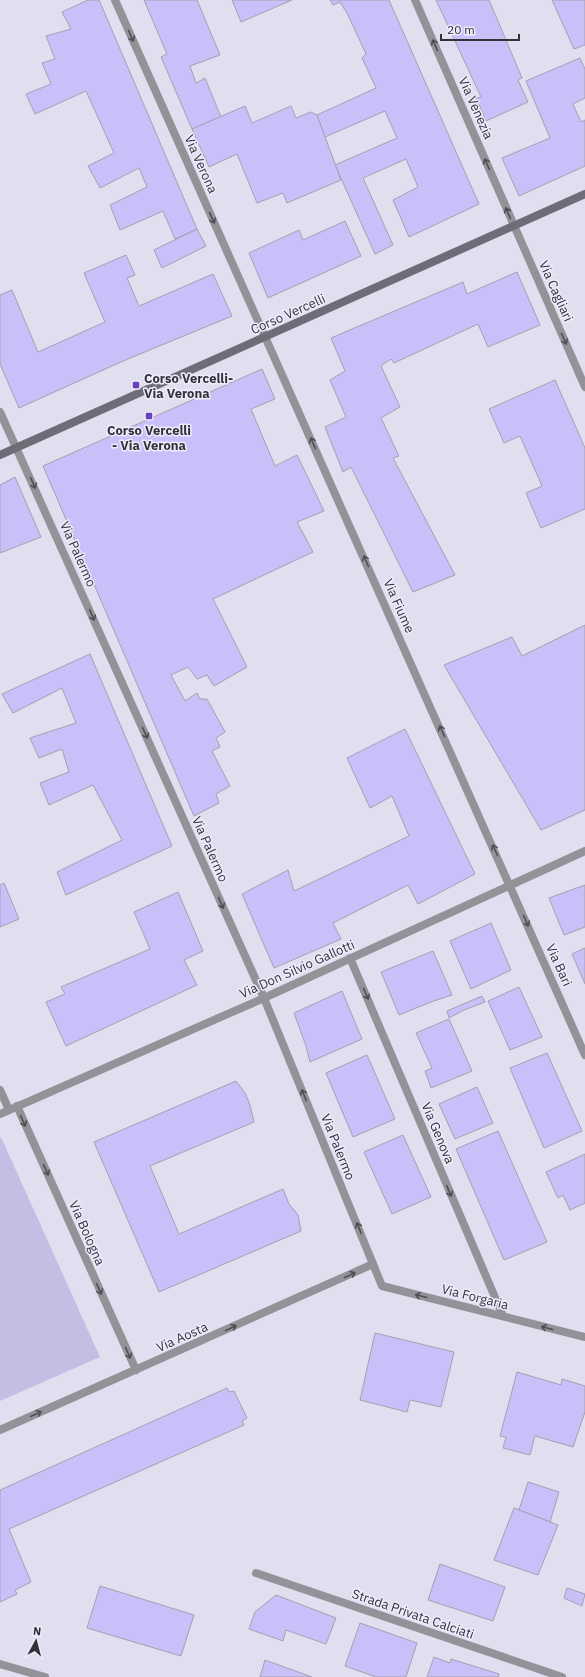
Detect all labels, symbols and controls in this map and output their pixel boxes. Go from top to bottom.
scale bar [441,16,519,42]
text: 20 m [447,22,475,37]
one-way arrow [127,29,135,41]
one-way arrow [431,40,438,52]
street label: Via Venezia [455,74,497,142]
street label: Via Verona [181,132,221,196]
one-way arrow [483,159,490,171]
one-way arrow [504,208,512,220]
one-way arrow [209,212,216,224]
street label: Via Cagliari [535,258,577,324]
street label: Corso Vercelli [248,290,328,338]
one-way arrow [560,332,568,344]
place label: Corso Vercelli- Via Verona [144,370,233,402]
marker: Corso Vercelli- Via Verona [131,380,141,390]
marker: Corso Vercelli - Via Verona [144,411,154,421]
place label: Corso Vercelli - Via Verona [107,422,191,454]
one-way arrow [308,437,316,449]
one-way arrow [30,477,37,489]
street label: Via Palermo [56,519,100,589]
one-way arrow [361,556,369,568]
street label: Via Fiume [380,576,418,636]
one-way arrow [89,608,96,620]
one-way arrow [437,725,445,737]
one-way arrow [142,727,149,739]
street label: Via Palermo [188,814,232,884]
one-way arrow [490,844,498,856]
one-way arrow [218,897,226,909]
one-way arrow [523,915,530,927]
street label: Via Don Silvio Gallotti [237,936,357,1002]
street label: Via Bari [542,941,576,989]
one-way arrow [362,988,370,1000]
one-way arrow [299,1090,307,1102]
street label: Via Genova [417,1100,459,1166]
street label: Via Palermo [317,1111,359,1183]
one-way arrow [20,1114,28,1126]
one-way arrow [43,1164,50,1176]
one-way arrow [446,1185,454,1197]
street label: Via Bologna [65,1198,109,1268]
one-way arrow [354,1223,362,1235]
one-way arrow [344,1271,356,1278]
street label: Via Forgaria [440,1280,510,1314]
one-way arrow [96,1283,103,1295]
one-way arrow [415,1292,428,1299]
street label: Via Aosta [154,1318,210,1356]
one-way arrow [541,1323,554,1331]
one-way arrow [225,1324,237,1331]
one-way arrow [124,1346,132,1358]
one-way arrow [29,1410,41,1418]
street label: Strada Privata Calciati [350,1585,476,1643]
north arrow [16,1621,56,1661]
text: N [32,1624,42,1639]

